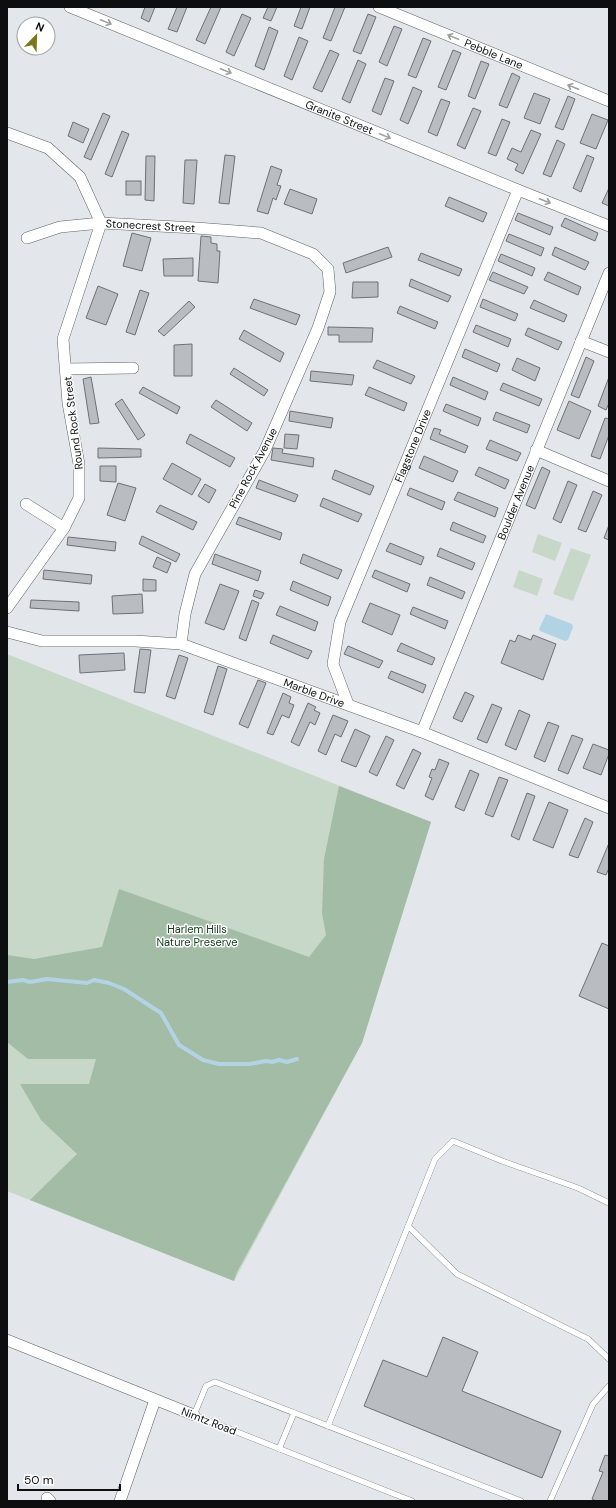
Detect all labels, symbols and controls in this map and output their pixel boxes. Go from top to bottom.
north arrow [16,16,56,56]
one-way arrow [99,18,111,26]
text: N [33,19,46,35]
one-way arrow [447,33,459,41]
street label: Pebble Lane [462,36,525,72]
one-way arrow [220,68,232,75]
one-way arrow [567,82,579,90]
street label: Granite Street [303,97,375,137]
one-way arrow [379,133,391,141]
one-way arrow [538,198,550,205]
street label: Stonecrest Street [105,216,196,235]
street label: Round Rock Street [60,376,86,470]
street label: Flagstone Drive [391,407,434,484]
street label: Pine Rock Avenue [226,425,280,511]
street label: Boulder Avenue [494,463,537,542]
street label: Marble Drive [282,675,347,710]
park label: Harlem Hills Nature Preserve [156,922,238,949]
street label: Nimtz Road [179,1404,239,1438]
scale bar [18,1466,120,1492]
text: 50 m [24,1472,53,1488]

